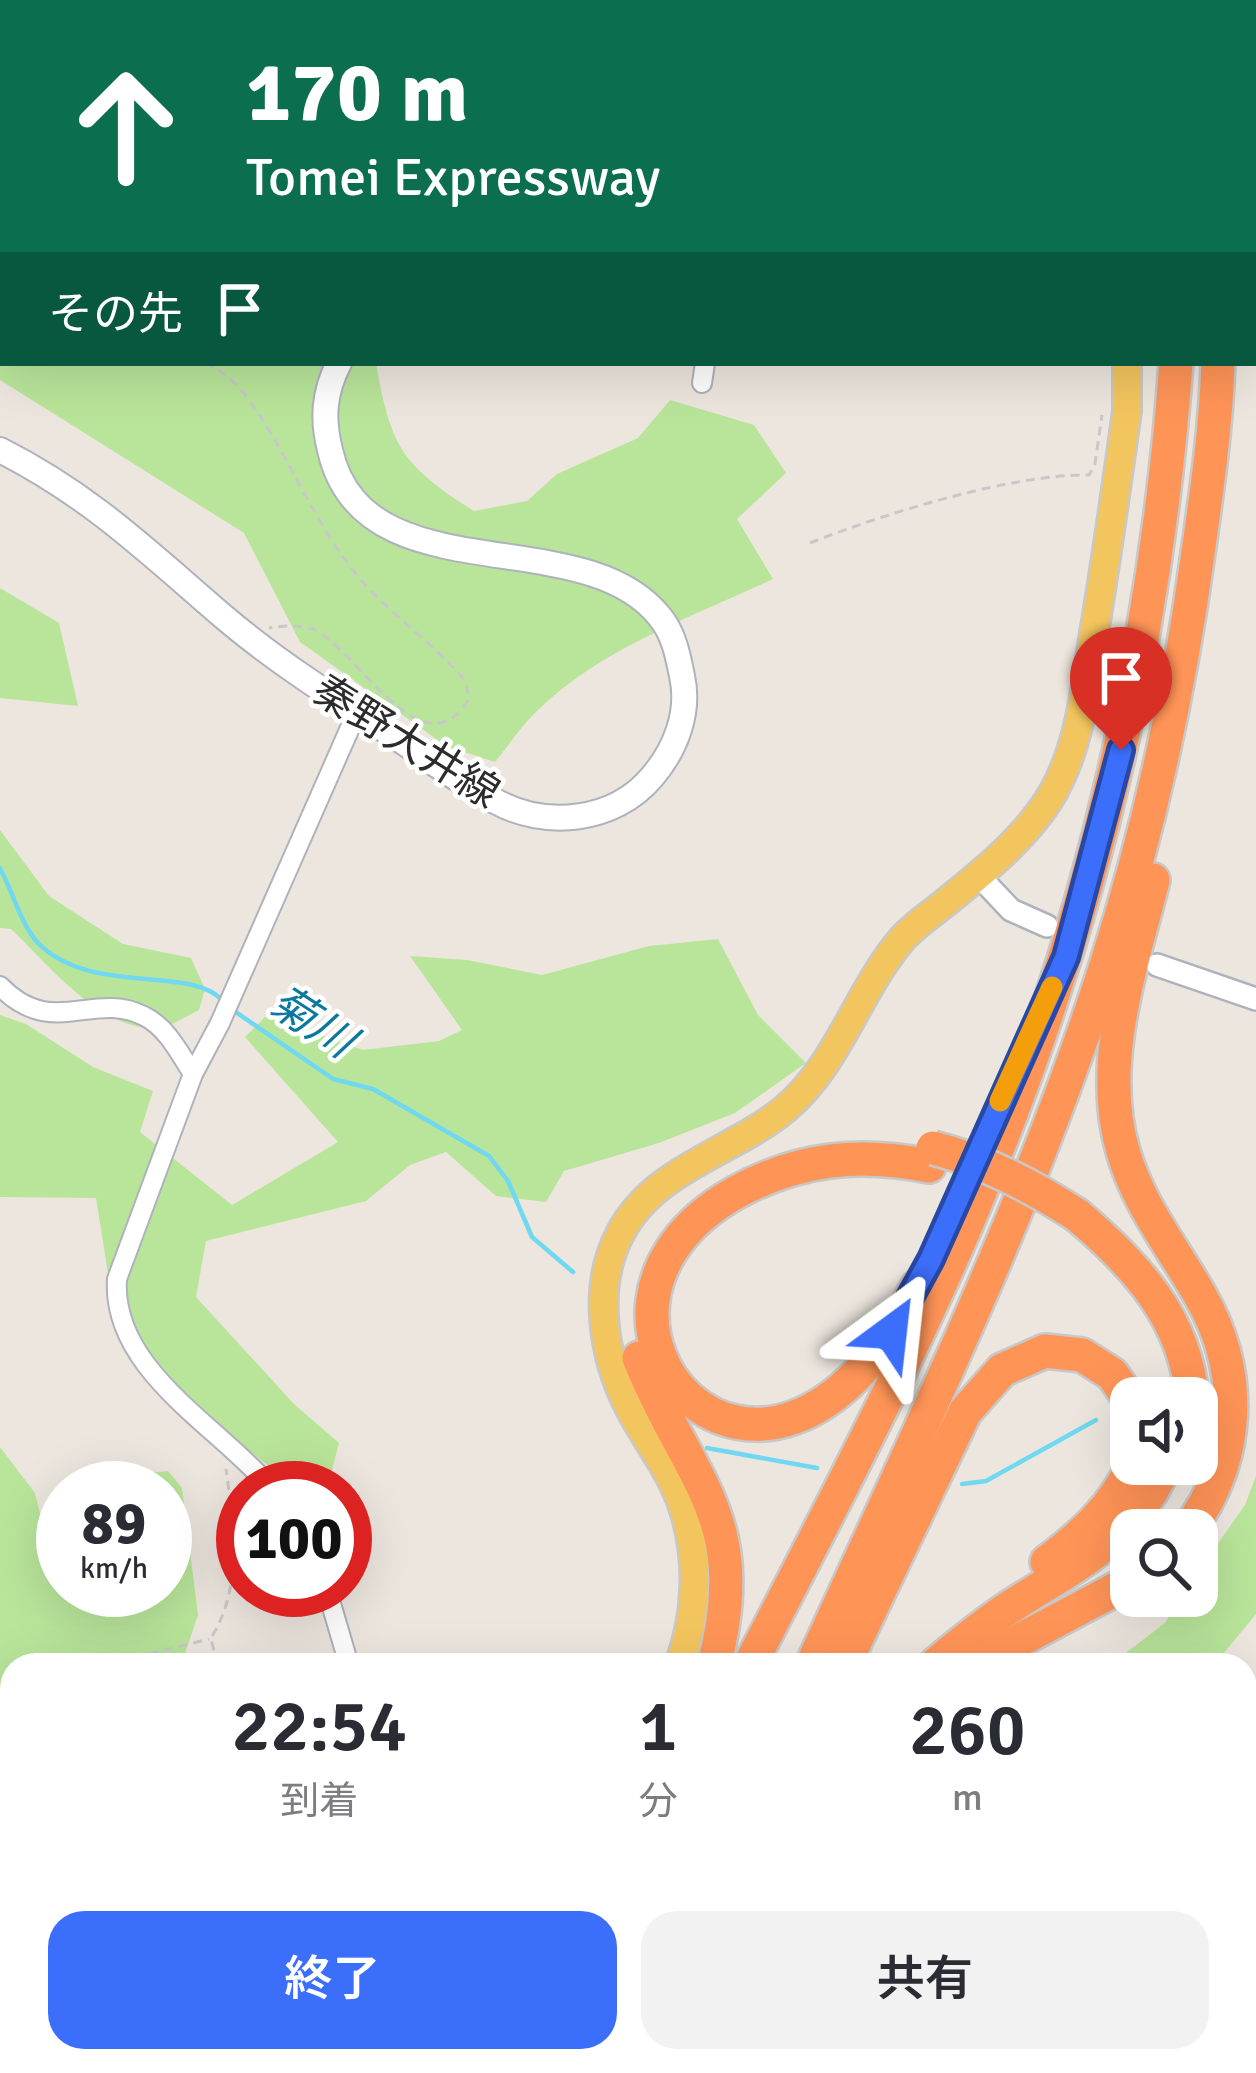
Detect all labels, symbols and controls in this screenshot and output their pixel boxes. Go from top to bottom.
text: 170 m [246,41,468,145]
icon: ahead [48,48,204,204]
text: Tomei Expressway [246,144,660,211]
icon: arrive [207,276,273,342]
text: その先 [48,287,183,342]
pin [1070,627,1172,750]
icon: arrive [1088,645,1154,711]
street label: 秦野大井線 [303,665,509,819]
water label: 菊川 [259,974,368,1072]
position arrow [828,1269,954,1395]
map controls [1110,1377,1218,1617]
button: sound [1110,1377,1218,1485]
speed limit sign: 100 [216,1461,372,1617]
text: 89 [82,1487,146,1561]
button: search [1110,1509,1218,1617]
text: km/h [80,1550,148,1587]
text: 22:54 [231,1682,407,1771]
text: 1 [639,1682,678,1771]
text: 260 [909,1686,1026,1775]
text: m [952,1773,983,1821]
text: 到着 [280,1777,358,1825]
text: 分 [639,1777,678,1825]
button: 終了 [48,1911,617,2049]
button: 共有 [641,1911,1209,2049]

